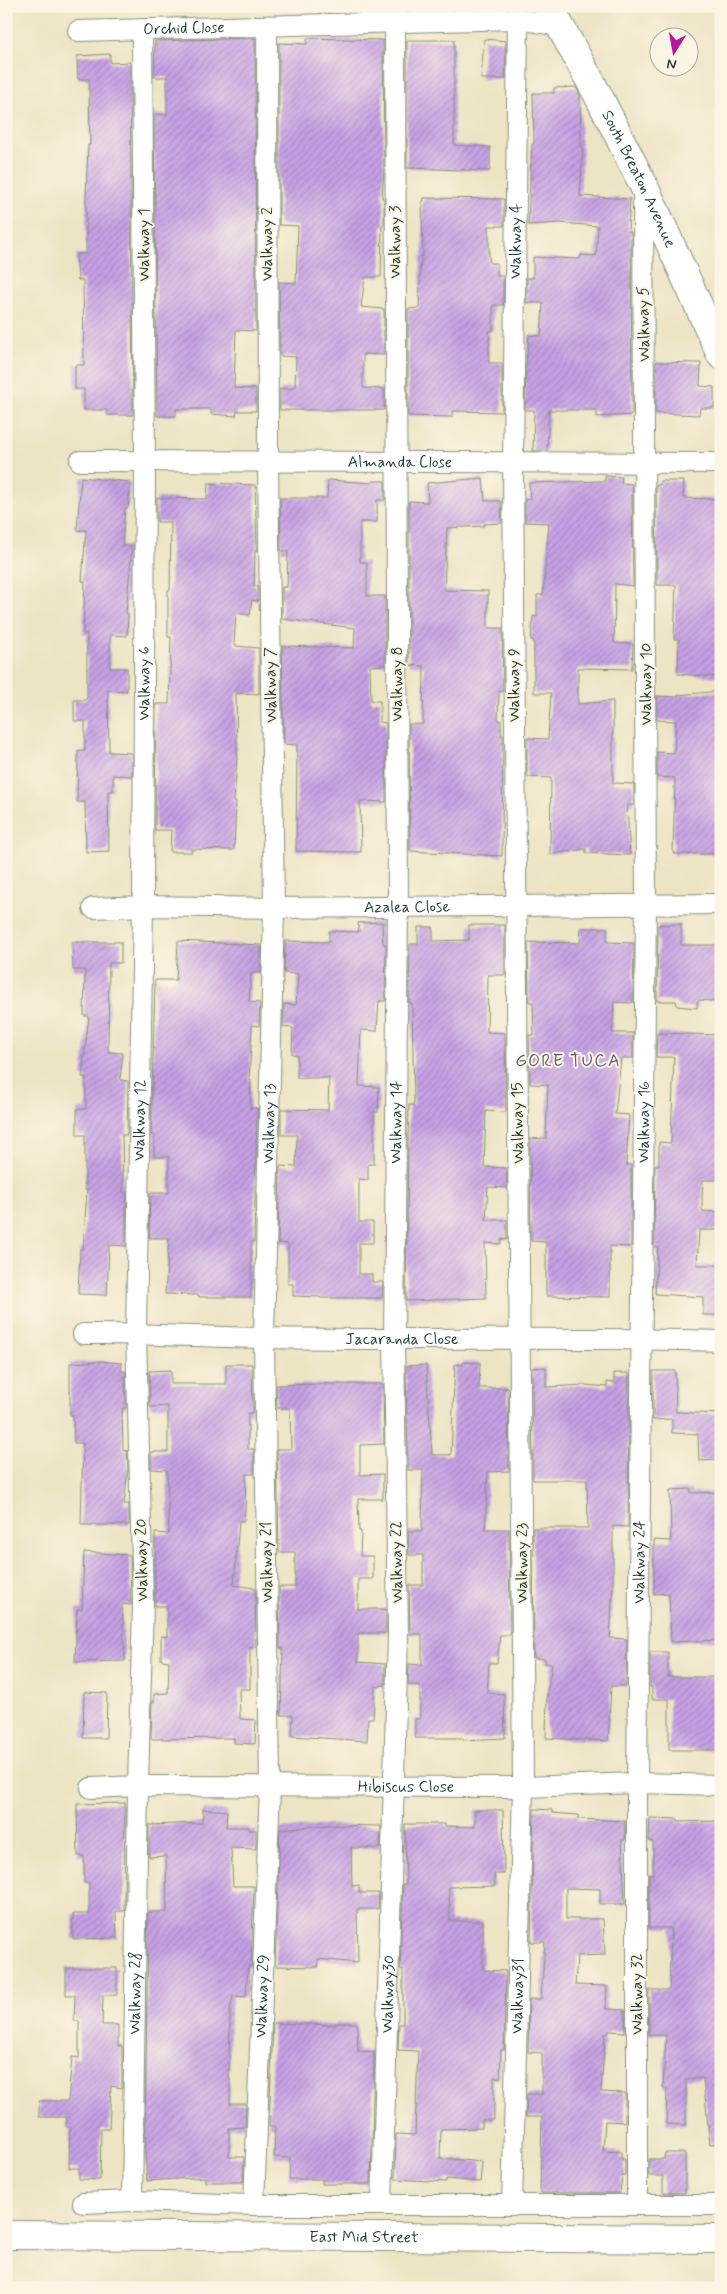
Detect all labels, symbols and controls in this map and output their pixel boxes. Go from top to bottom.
street label: Orchid Close [143,17,225,40]
north arrow [650,28,700,78]
text: N [665,54,678,74]
street label: South Breaton Avenue [597,107,681,251]
street label: Walkway 4 [505,203,526,279]
street label: Walkway 3 [385,205,406,279]
street label: Walkway 2 [257,207,278,281]
street label: Walkway 1 [134,208,155,282]
street label: Walkway 5 [633,286,655,362]
street label: Almanda Close [348,451,452,473]
street label: Walkway 10 [636,643,657,725]
street label: Walkway 6 [133,646,155,720]
street label: Walkway 7 [260,647,282,723]
street label: Walkway 8 [387,647,408,721]
street label: Walkway 9 [504,648,525,722]
street label: Azalea Close [364,896,450,918]
district label: GORE TUCA [515,1049,621,1073]
street label: Walkway 12 [128,1079,151,1161]
street label: Walkway 14 [385,1080,407,1164]
street label: Walkway 16 [633,1081,655,1163]
street label: Walkway 15 [507,1082,529,1164]
street label: Walkway 13 [258,1083,280,1164]
street label: Jacaranda Close [345,1328,459,1350]
street label: Walkway 20 [131,1518,153,1602]
street label: Walkway 24 [628,1520,650,1604]
street label: Walkway 21 [256,1521,278,1603]
street label: Walkway 22 [386,1521,408,1603]
street label: Walkway 23 [512,1522,533,1603]
street label: Hibiscus Close [358,1776,454,1797]
street label: Walkway 28 [124,1952,146,2034]
street label: Walkway 32 [627,1953,648,2035]
street label: Walkway 29 [250,1954,274,2038]
street label: Walkway30 [376,1955,399,2033]
street label: Walkway31 [506,1958,529,2034]
street label: East Mid Street [309,2226,419,2248]

